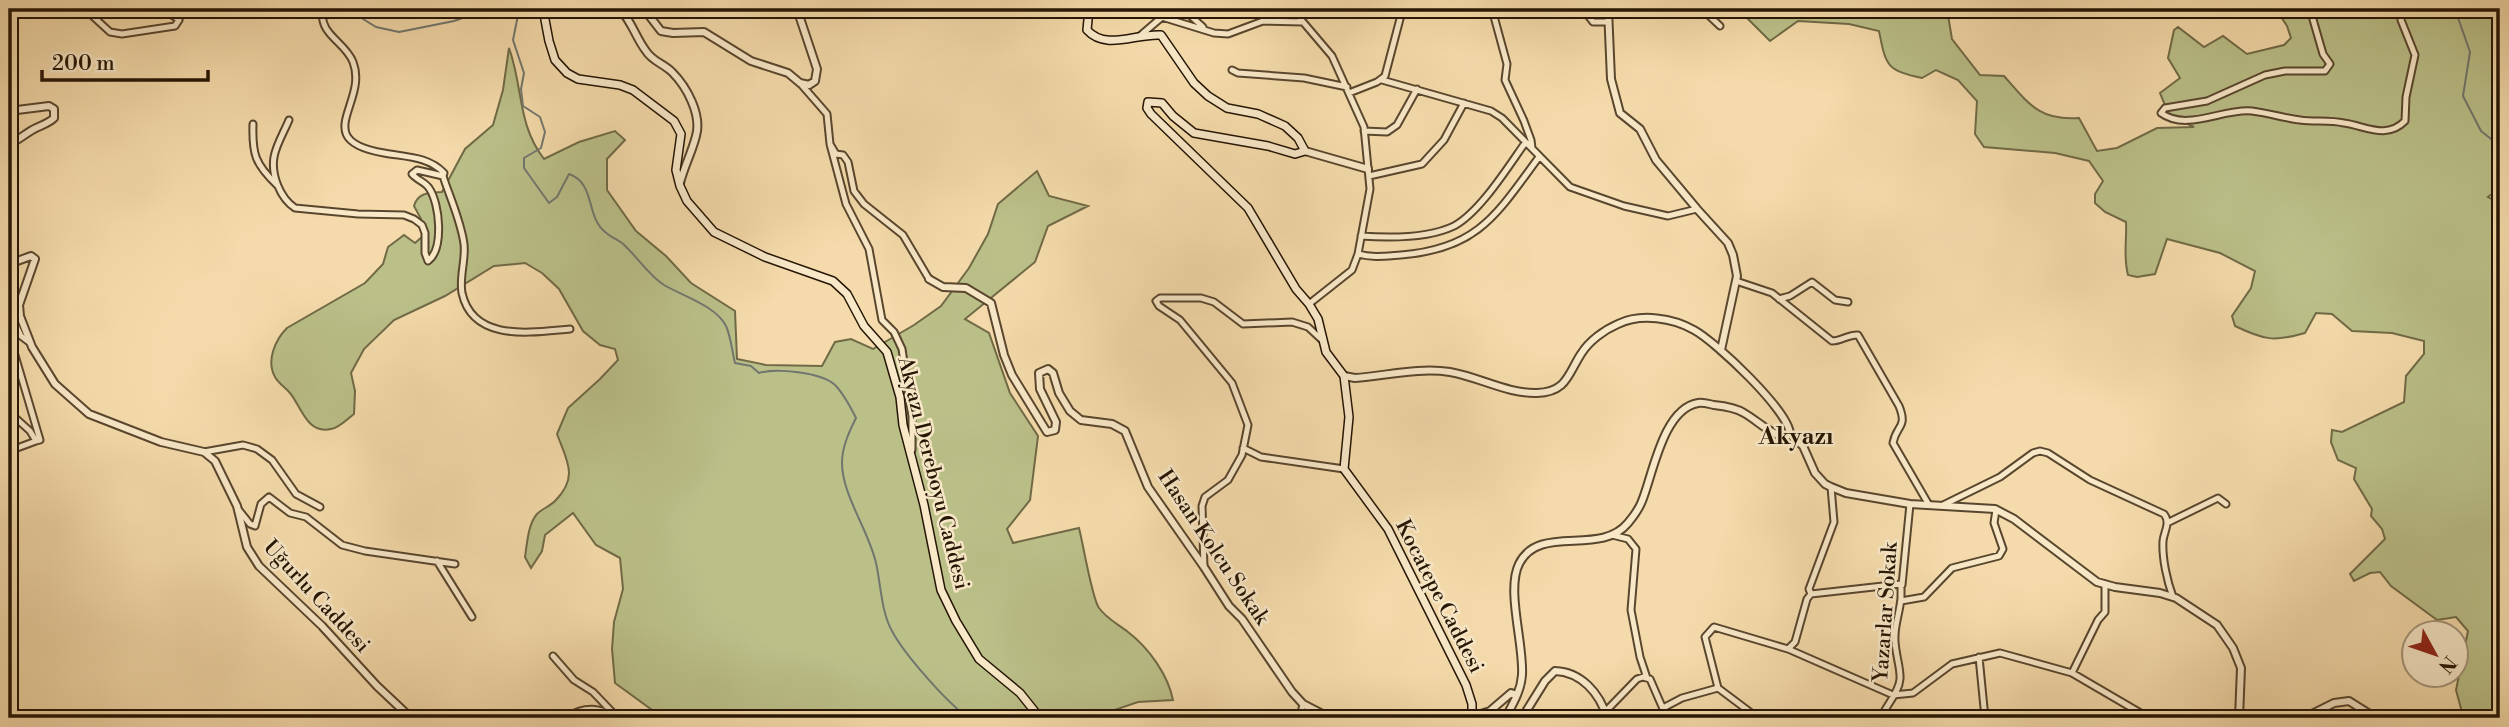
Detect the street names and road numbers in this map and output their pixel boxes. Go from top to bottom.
street label: Akyazı Dereboyu Caddesi [891,353,975,592]
street label: Hasan Kolcu Sokak [1152,465,1275,631]
street label: Kocatepe Caddesi [1389,515,1489,678]
street label: Uğurlu Caddesi [257,535,375,659]
street label: Yazarlar Sokak [1868,540,1904,684]

